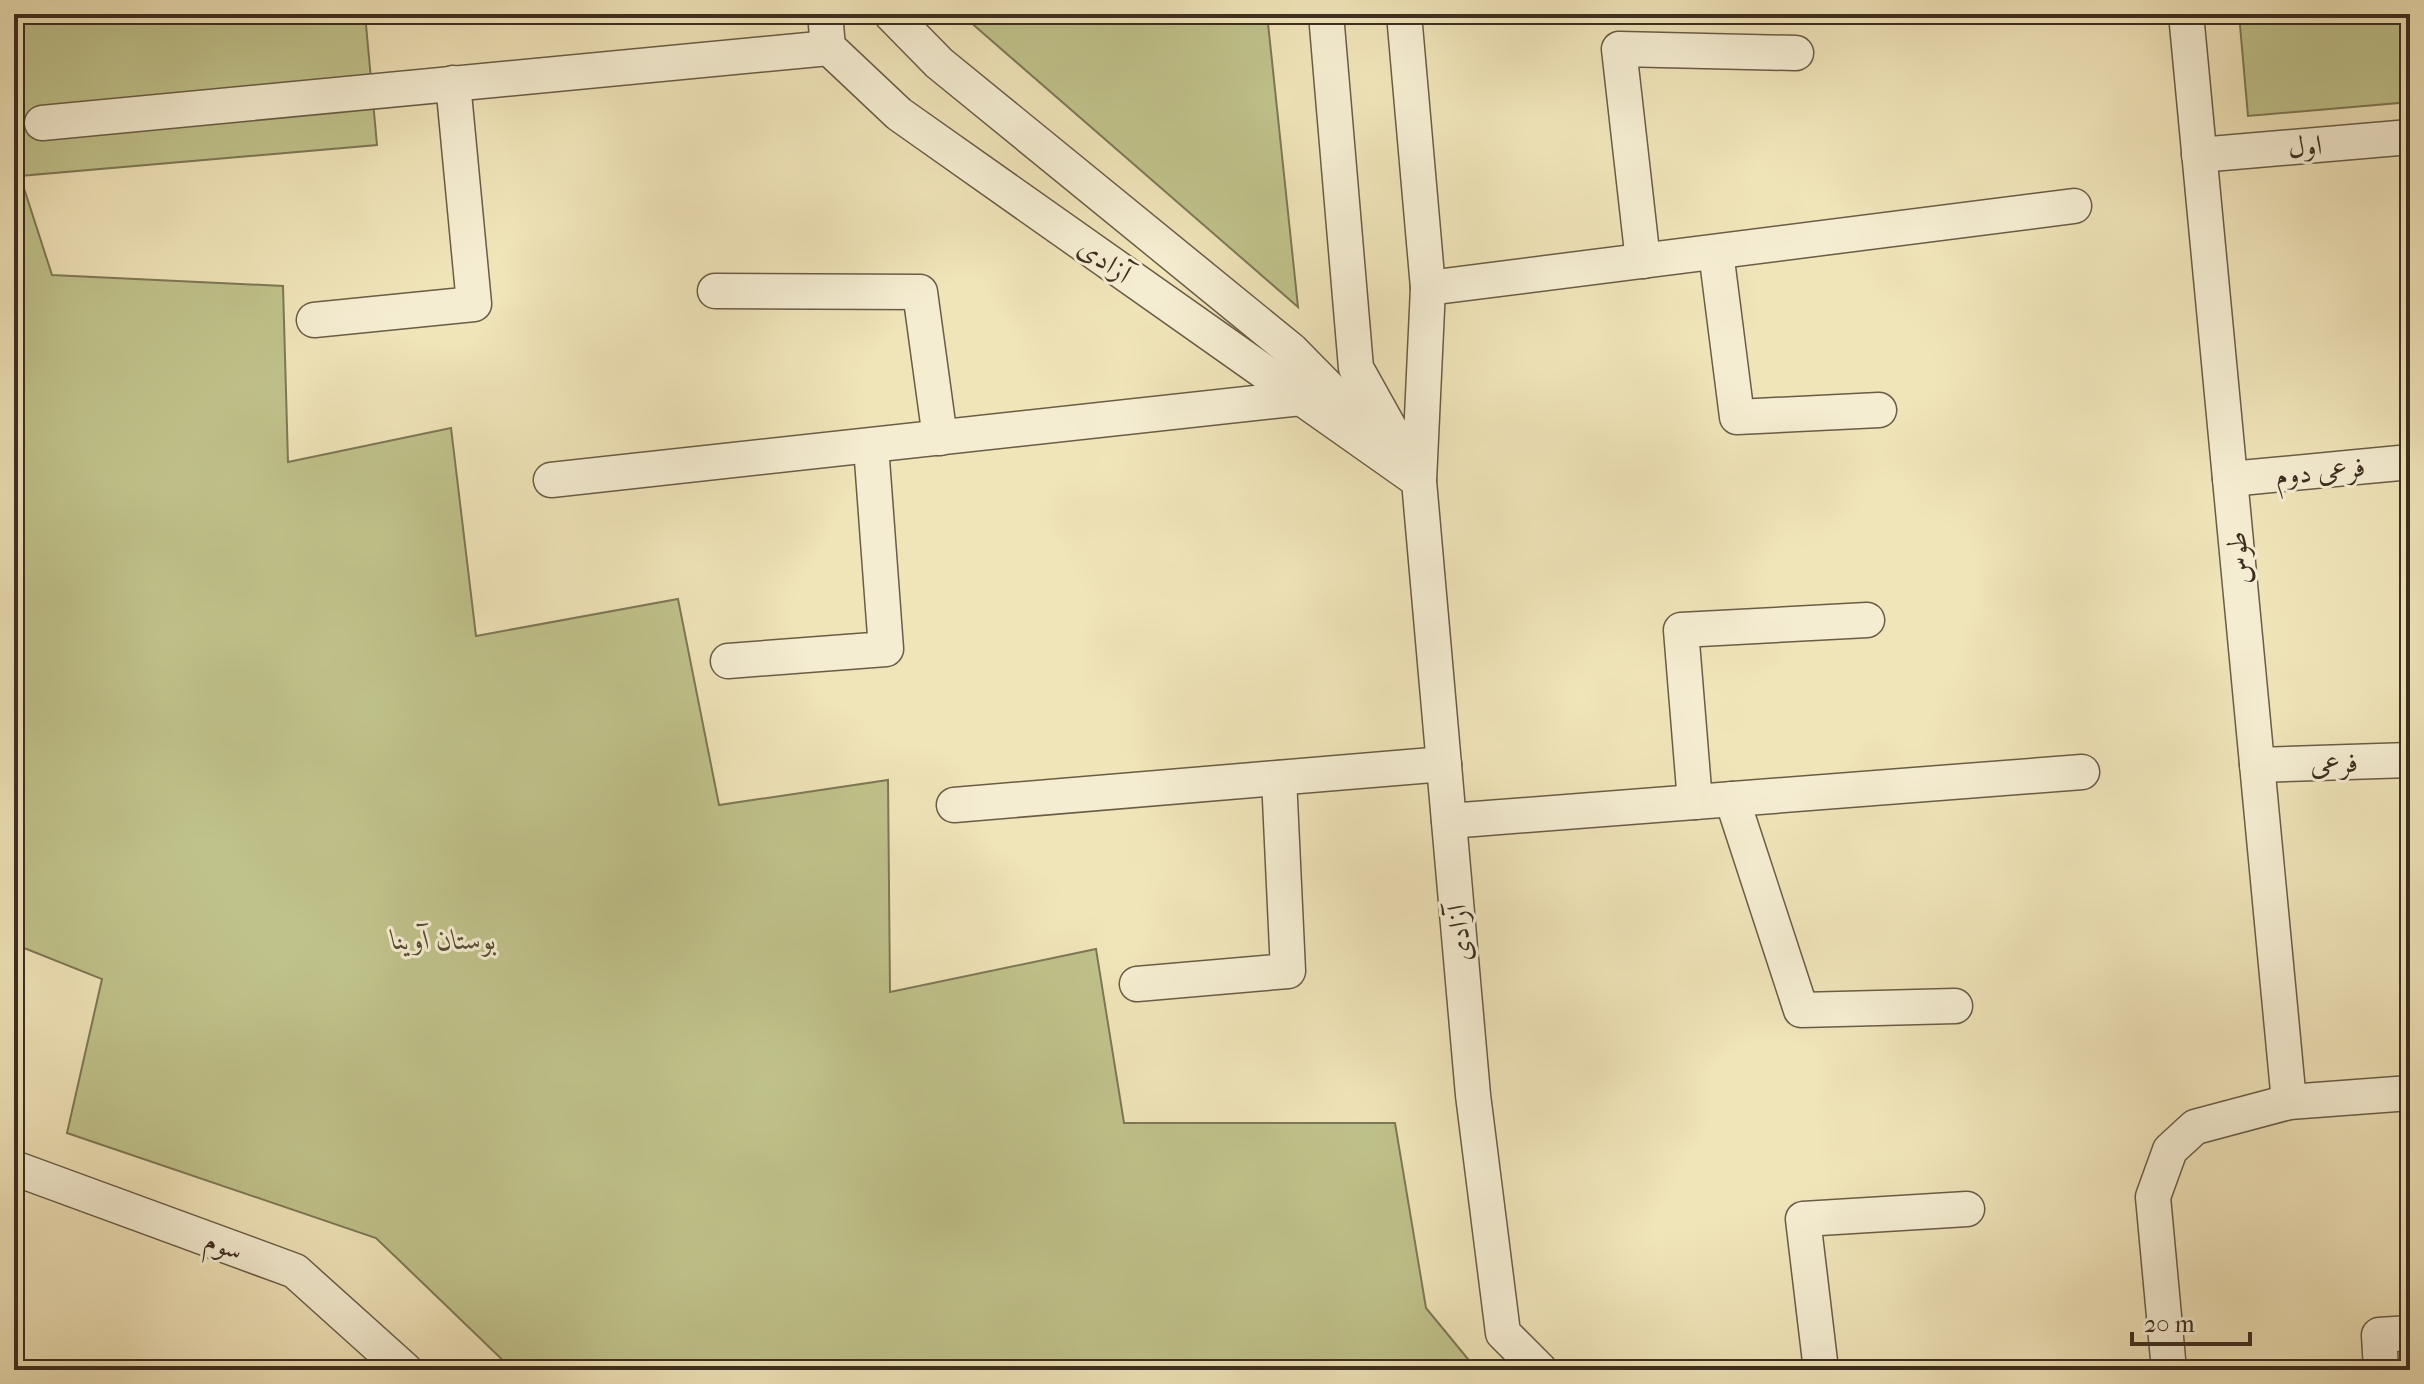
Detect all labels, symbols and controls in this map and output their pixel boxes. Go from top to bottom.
street label: اول [2287,128,2323,164]
street label: آزادی [1072,230,1140,292]
street label: فرعی دوم [2273,450,2367,500]
street label: طوس [2219,530,2258,586]
street label: فرعی [2309,746,2359,781]
street label: آزادی [1440,900,1478,963]
park label: بوستان آوینا [388,923,497,957]
street label: سوم [198,1223,248,1275]
scale bar [2132,1296,2250,1346]
text: 20 m [2144,1310,2195,1338]

